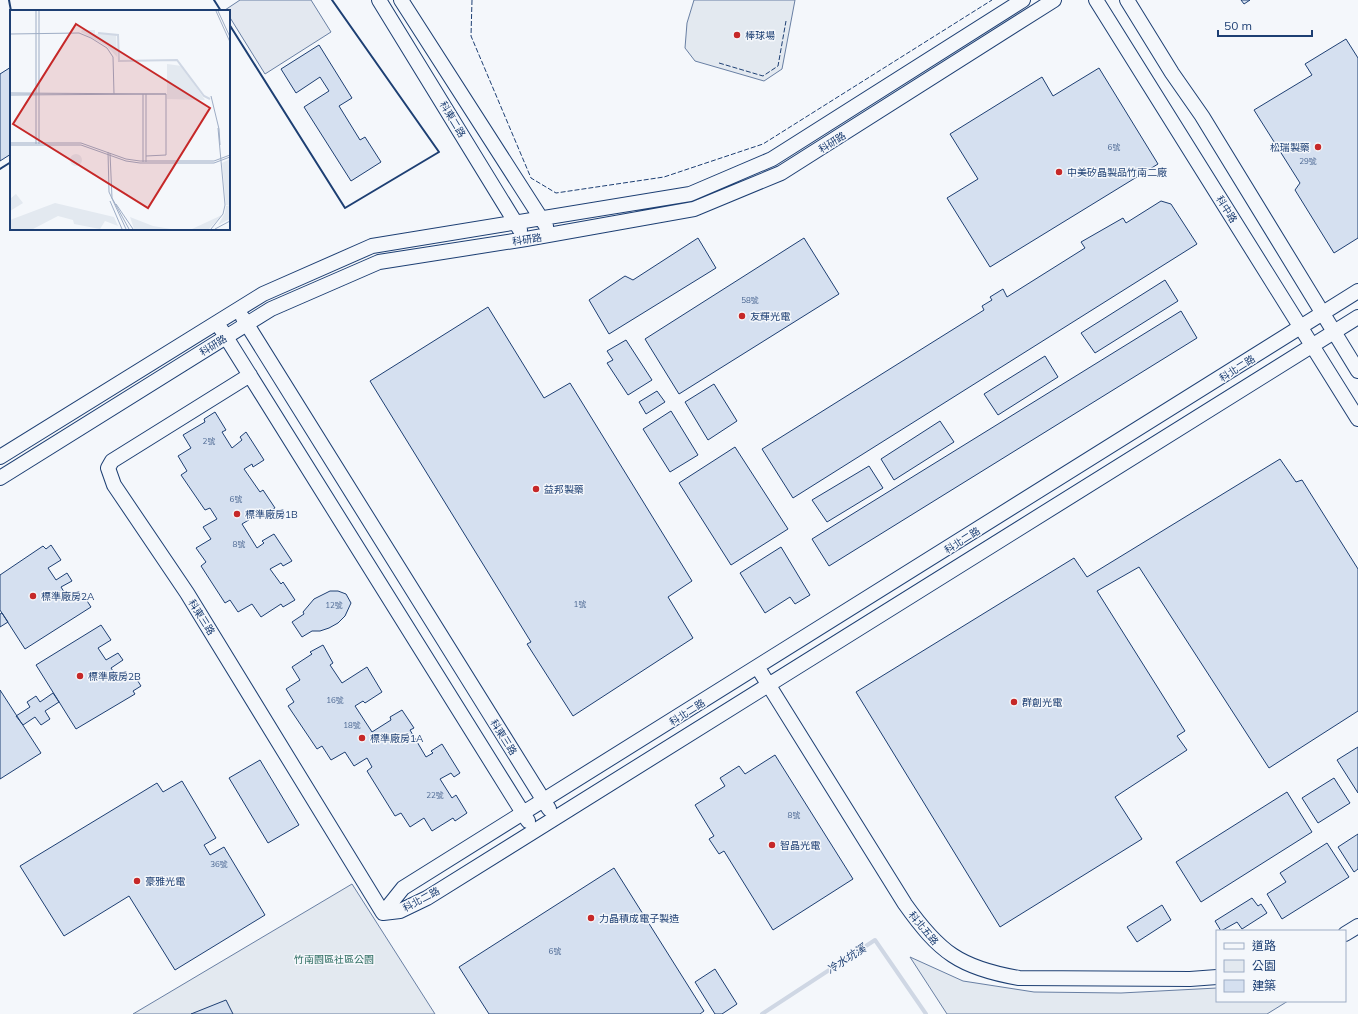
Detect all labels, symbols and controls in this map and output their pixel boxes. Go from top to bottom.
inset map [10,10,230,230]
scale bar [1218,12,1312,38]
text: 50 m [1224,18,1252,33]
place label: 棒球場 [745,29,775,42]
marker: 棒球場 [732,30,742,40]
street label: 科東二路 [437,99,468,140]
street label: 科研路 [816,129,848,156]
place label: 松瑞製藥 [1270,141,1310,154]
house number: 6號 [1108,142,1120,152]
marker: 松瑞製藥 [1313,142,1323,152]
house number: 29號 [1299,156,1317,166]
place label: 中美矽晶製品竹南二廠 [1067,166,1167,179]
marker: 中美矽晶製品竹南二廠 [1054,167,1064,177]
street label: 科中路 [1213,193,1240,225]
street label: 科研路 [511,231,543,248]
house number: 58號 [741,295,759,305]
place label: 友輝光電 [750,310,791,323]
marker: 友輝光電 [737,311,747,321]
street label: 科研路 [197,332,229,359]
street label: 科北二路 [1217,352,1258,385]
house number: 2號 [203,436,215,446]
place label: 益邦製藥 [544,483,584,496]
marker: 益邦製藥 [531,484,541,494]
house number: 6號 [230,494,242,504]
place label: 標準廠房1B [245,508,298,521]
marker: 標準廠房1B [232,509,242,519]
street label: 科北二路 [942,524,983,557]
house number: 8號 [233,539,245,549]
place label: 標準廠房2A [41,590,95,603]
marker: 標準廠房2A [28,591,38,601]
street label: 科東三路 [185,597,218,638]
house number: 1號 [574,599,586,609]
house number: 12號 [325,600,343,610]
place label: 標準廠房2B [88,670,141,683]
marker: 標準廠房2B [75,671,85,681]
house number: 16號 [326,695,344,705]
street label: 科北二路 [667,696,708,729]
place label: 群創光電 [1022,696,1063,709]
marker: 群創光電 [1009,697,1019,707]
street label: 科東三路 [487,717,520,758]
house number: 18號 [343,720,361,730]
place label: 標準廠房1A [370,732,424,745]
marker: 標準廠房1A [357,733,367,743]
house number: 22號 [426,790,444,800]
house number: 8號 [788,810,800,820]
place label: 智晶光電 [780,839,821,852]
marker: 智晶光電 [767,840,777,850]
house number: 36號 [210,859,228,869]
place label: 豪雅光電 [145,875,186,888]
marker: 豪雅光電 [132,876,142,886]
street label: 科北二路 [401,884,442,915]
street label: 科北五路 [906,909,941,948]
place label: 力晶積成電子製造 [599,912,679,925]
marker: 力晶積成電子製造 [586,913,596,923]
legend [1216,930,1346,1002]
text: 道路 [1252,938,1276,953]
water label: 冷水坑溪 [824,940,870,977]
house number: 6號 [549,946,561,956]
park label: 竹南園區社區公園 [294,953,374,966]
text: 公園 [1252,958,1276,973]
text: 建築 [1252,978,1276,993]

